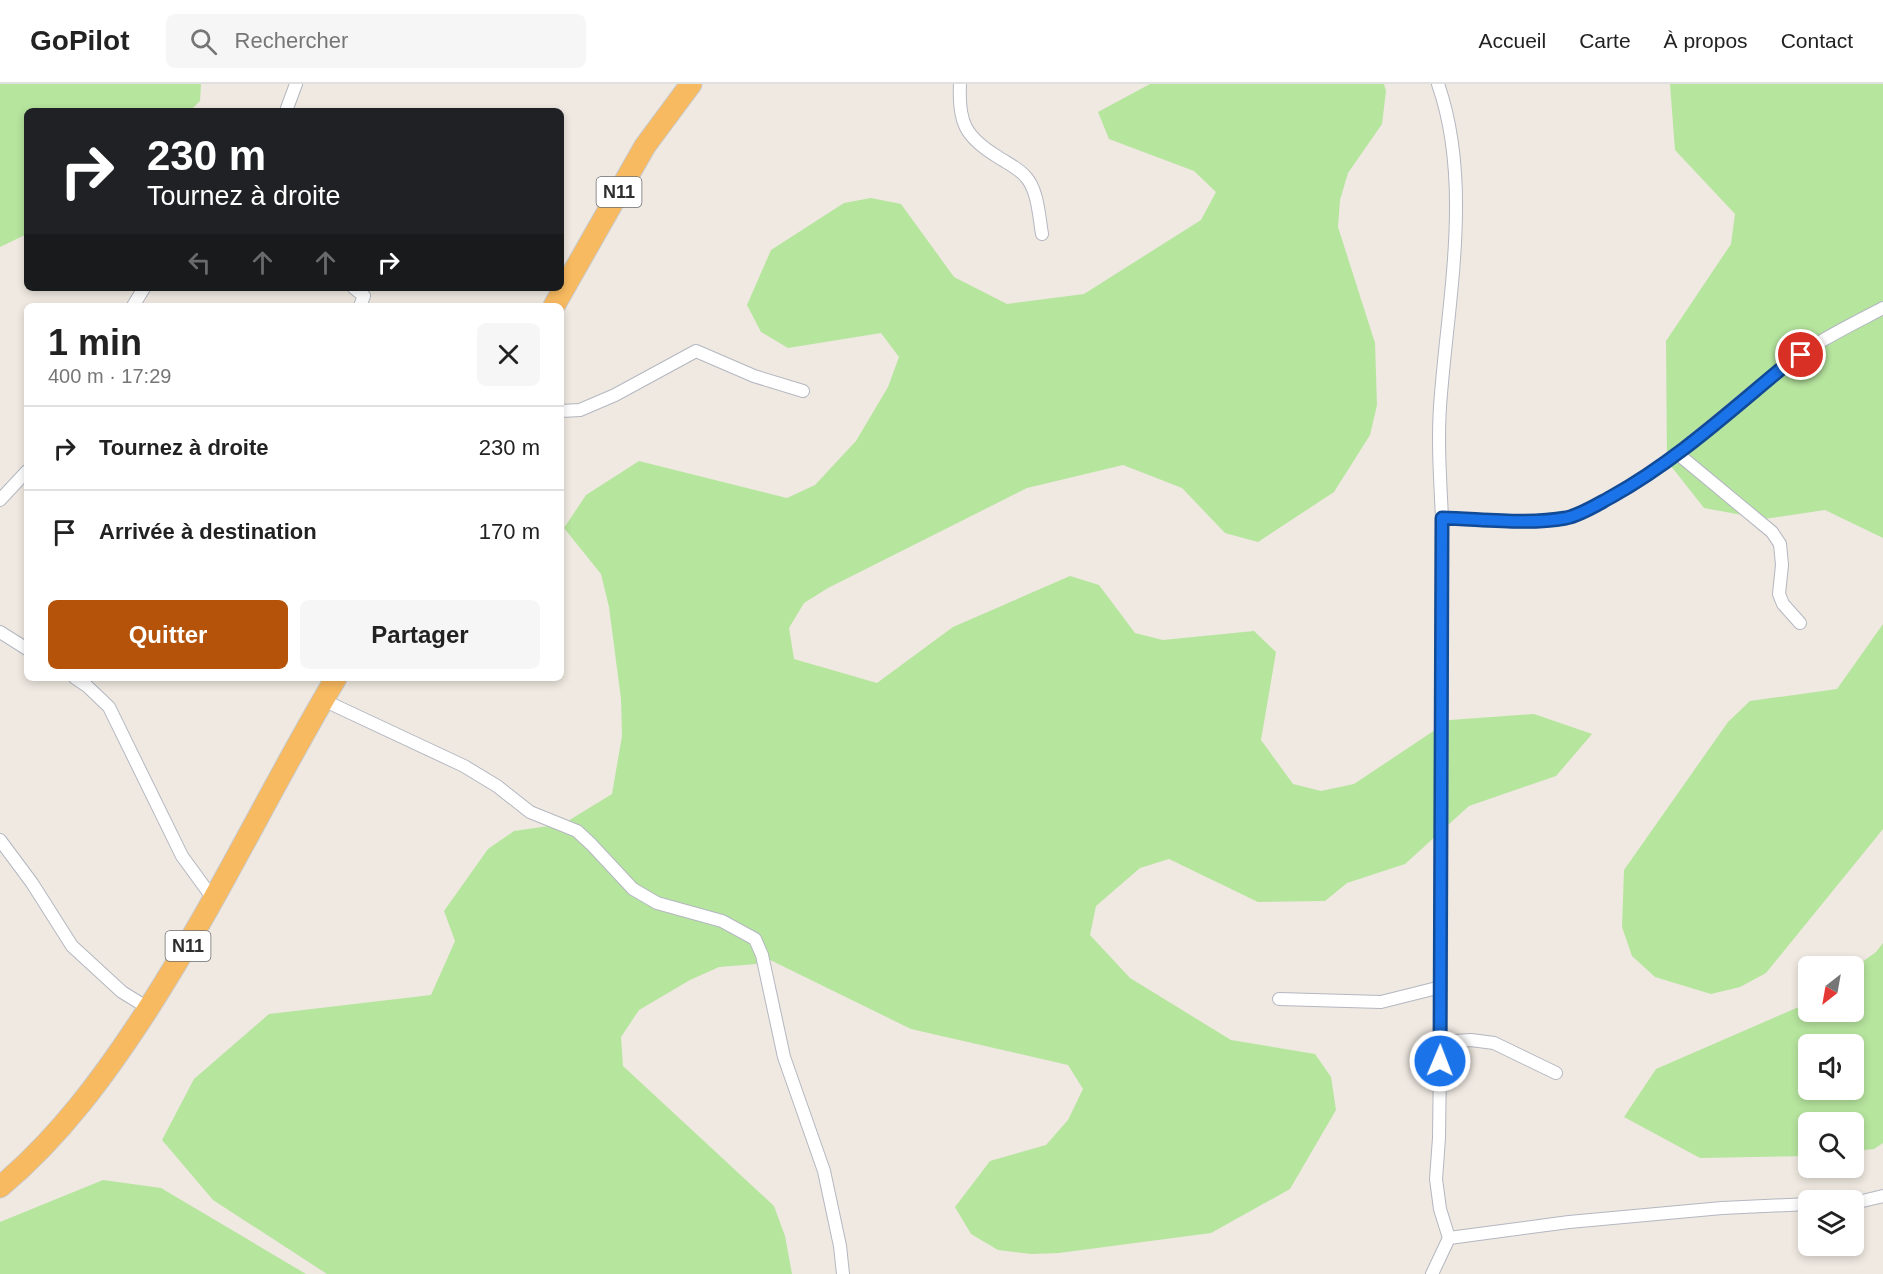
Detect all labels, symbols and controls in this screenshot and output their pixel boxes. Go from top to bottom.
search box [166,14,586,68]
text: GoPilot [30,25,130,56]
icon: search [187,25,220,58]
text: Rechercher [235,28,348,53]
text: Accueil [1479,29,1546,52]
text: Carte [1579,29,1631,52]
text: À propos [1664,29,1748,52]
text: Contact [1781,29,1853,52]
icon: right [48,132,126,210]
text: 230 m [147,132,266,179]
road number: N11 [596,177,642,207]
text: Tournez à droite [147,181,341,211]
icon: left [183,246,216,279]
icon: ahead [246,246,279,279]
icon: ahead [309,246,342,279]
icon: right [372,246,405,279]
text: 1 min [48,322,142,363]
button: close [477,323,540,386]
pin [1775,329,1826,380]
icon: arrive [1784,338,1817,371]
text: 400 m · 17:29 [48,365,171,387]
icon: right [48,432,81,465]
text: Tournez à droite [99,435,269,460]
text: 230 m [479,435,540,460]
icon: arrive [48,516,81,549]
text: Arrivée à destination [99,519,317,544]
text: 170 m [479,519,540,544]
button: Quitter [48,600,288,669]
button: Partager [300,600,540,669]
road number: N11 [166,931,210,961]
north arrow [1798,956,1864,1022]
map controls [1798,956,1864,1256]
position arrow [1408,1029,1472,1093]
button: sound [1798,1034,1864,1100]
button: search [1798,1112,1864,1178]
button: layers [1798,1190,1864,1256]

